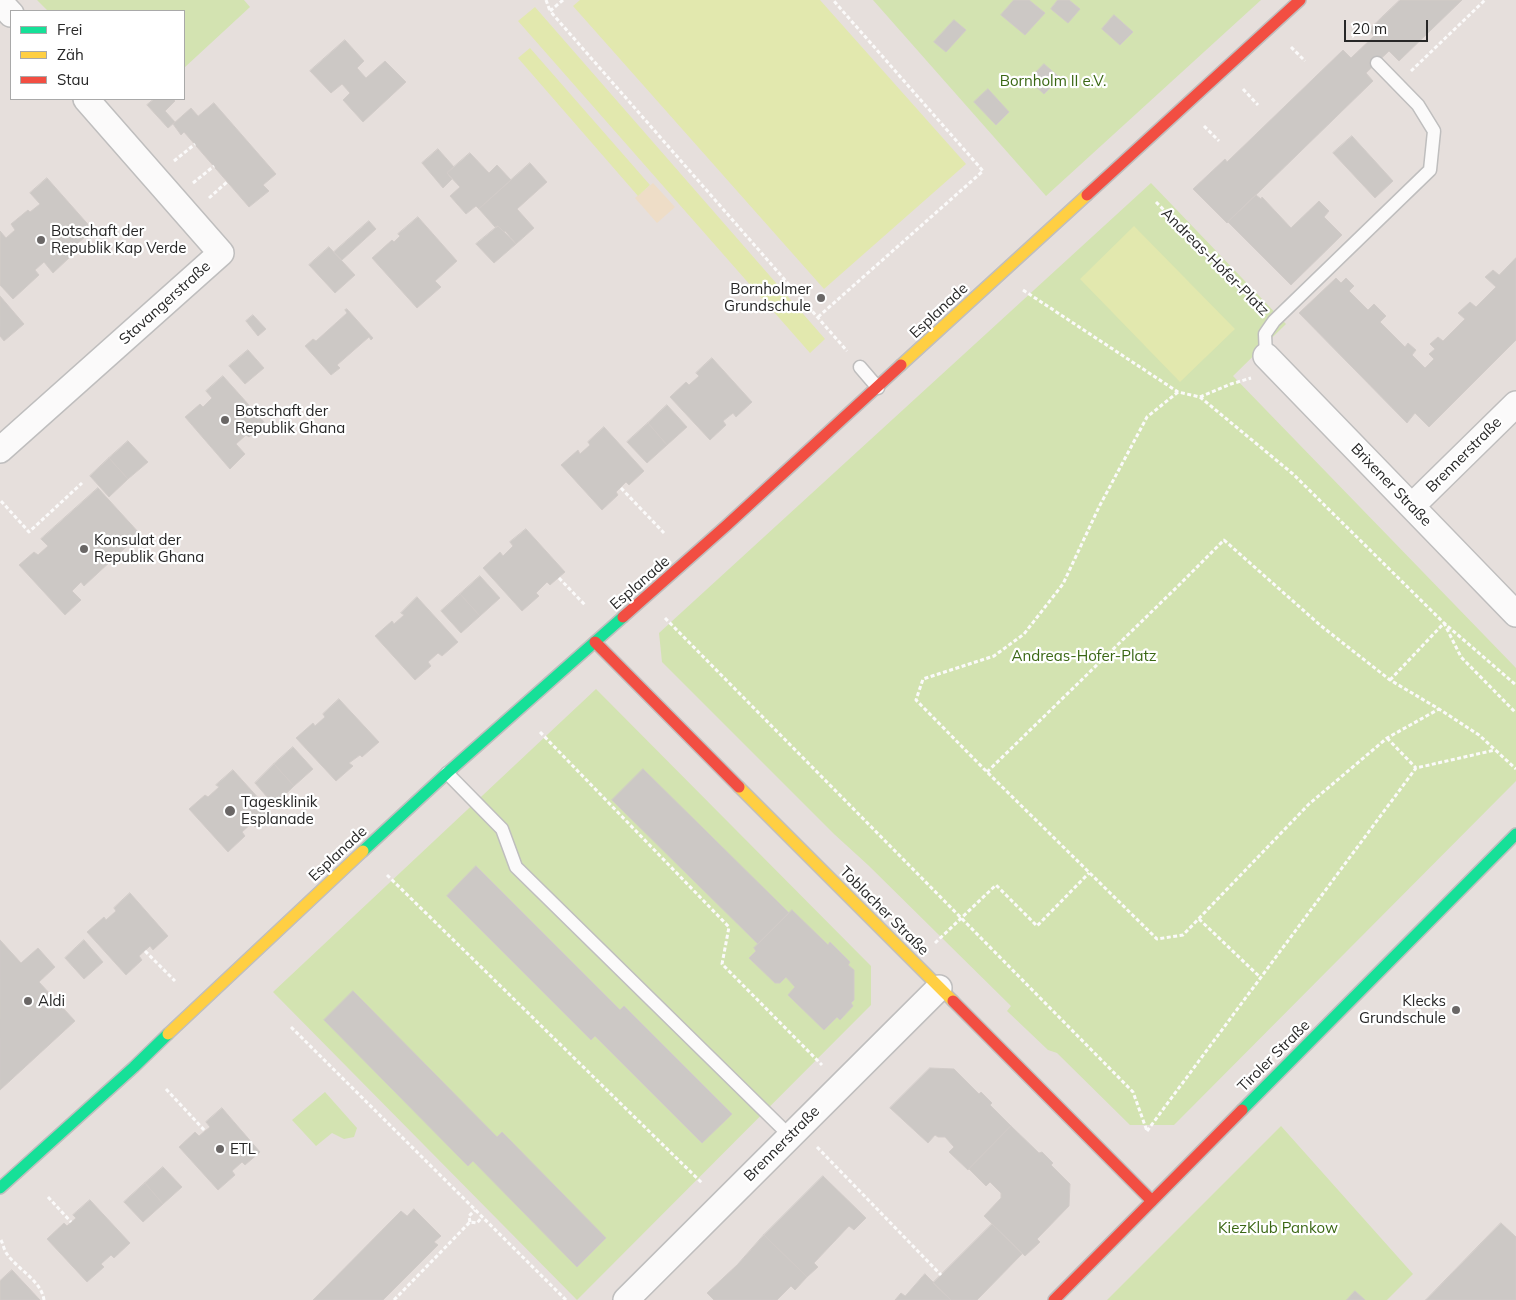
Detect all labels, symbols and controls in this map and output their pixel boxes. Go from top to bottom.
legend [10,10,185,100]
scale bar [1346,10,1430,42]
text: 20 m [1352,19,1387,38]
text: Frei [57,20,82,39]
text: Zäh [57,45,84,64]
text: Stau [57,70,89,89]
park label: Bornholm II e.V. [1000,72,1106,90]
street label: Andreas-Hofer-Platz [1157,204,1273,320]
place label: Botschaft der Republik Kap Verde [51,222,186,257]
marker: Botschaft der Republik Kap Verde [35,234,47,246]
street label: Stavangerstraße [116,257,214,349]
place label: Bornholmer Grundschule [724,280,811,315]
street label: Esplanade [906,280,972,342]
marker: Bornholmer Grundschule [815,292,827,304]
place label: Botschaft der Republik Ghana [235,402,345,437]
street label: Brennerstraße [1422,413,1506,497]
marker: Botschaft der Republik Ghana [219,414,231,426]
street label: Brixener Straße [1347,440,1435,530]
place label: Konsulat der Republik Ghana [94,531,204,566]
marker: Konsulat der Republik Ghana [78,543,90,555]
street label: Esplanade [607,552,673,614]
park label: Andreas-Hofer-Platz [1011,647,1157,665]
place label: Tagesklinik Esplanade [241,793,318,828]
marker: Tagesklinik Esplanade [223,804,237,818]
street label: Esplanade [305,823,371,885]
street label: Toblacher Straße [836,863,932,959]
place label: Aldi [38,992,65,1010]
place label: Klecks Grundschule [1359,992,1446,1027]
marker: Aldi [22,995,34,1007]
marker: Klecks Grundschule [1450,1004,1462,1016]
street label: Tiroler Straße [1234,1016,1314,1096]
street label: Brennerstraße [740,1102,824,1186]
place label: ETL [230,1140,256,1158]
marker: ETL [214,1143,226,1155]
park label: KiezKlub Pankow [1218,1219,1338,1237]

